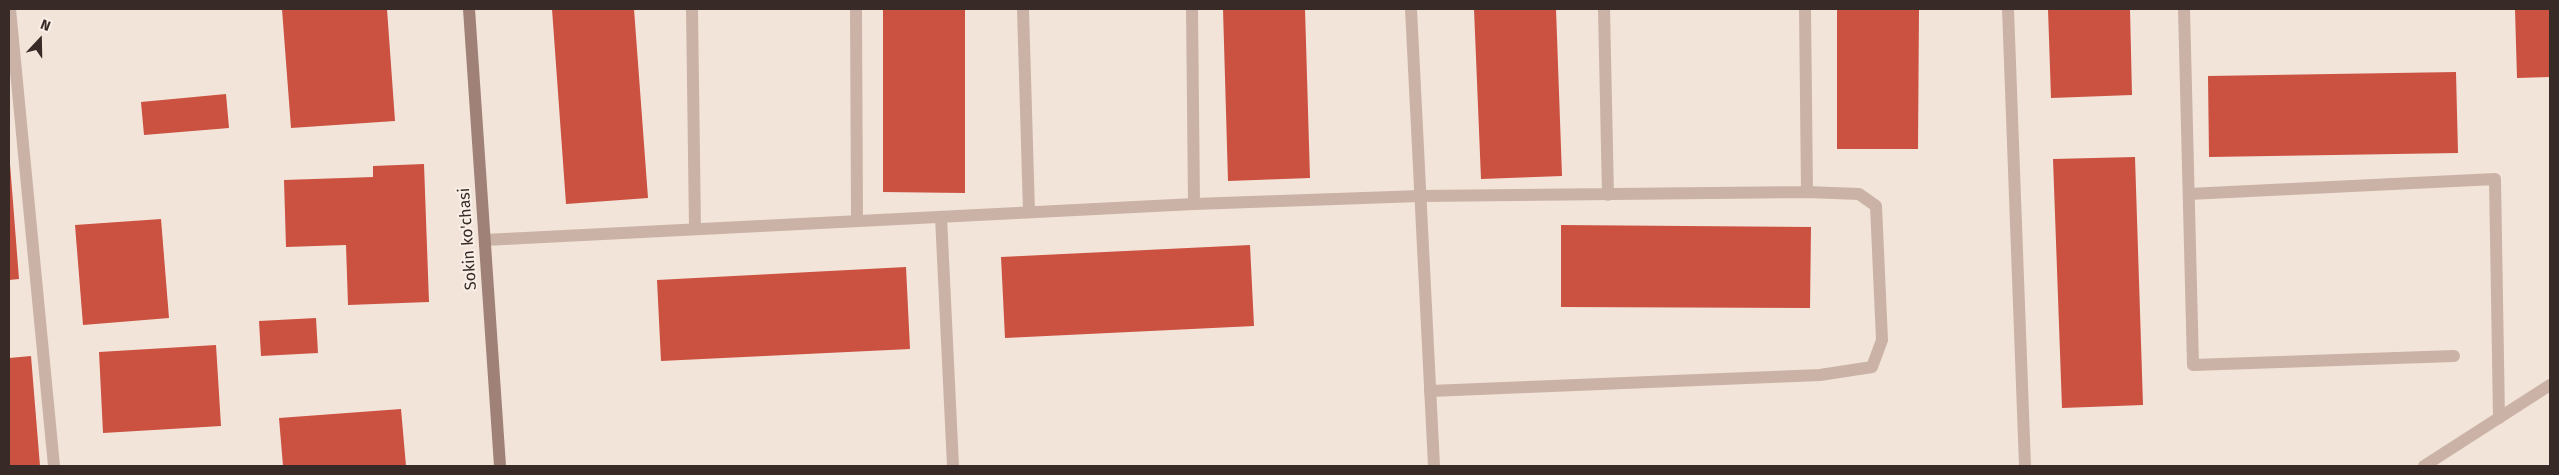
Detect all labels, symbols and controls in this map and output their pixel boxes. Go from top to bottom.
north arrow [15,15,65,65]
text: N [38,16,53,35]
street label: Sokin ko'chasi [455,187,481,291]

